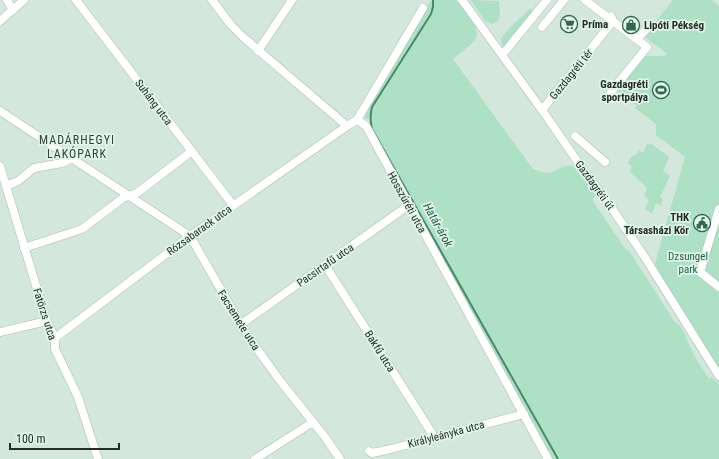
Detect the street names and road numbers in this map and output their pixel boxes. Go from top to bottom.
street label: Gazdagréti tér [547,46,596,102]
street label: Suháng utca [132,77,175,128]
street label: Gazdagréti út [572,158,617,213]
street label: Hosszúréti utca [384,169,429,235]
street label: Rózsabarack utca [164,203,234,258]
street label: Pacsirtafű utca [294,241,356,290]
street label: Fatörzs utca [30,287,59,342]
street label: Facsemete utca [215,288,262,353]
street label: Bakfű utca [362,328,397,374]
street label: Királyleányka utca [406,418,486,451]

